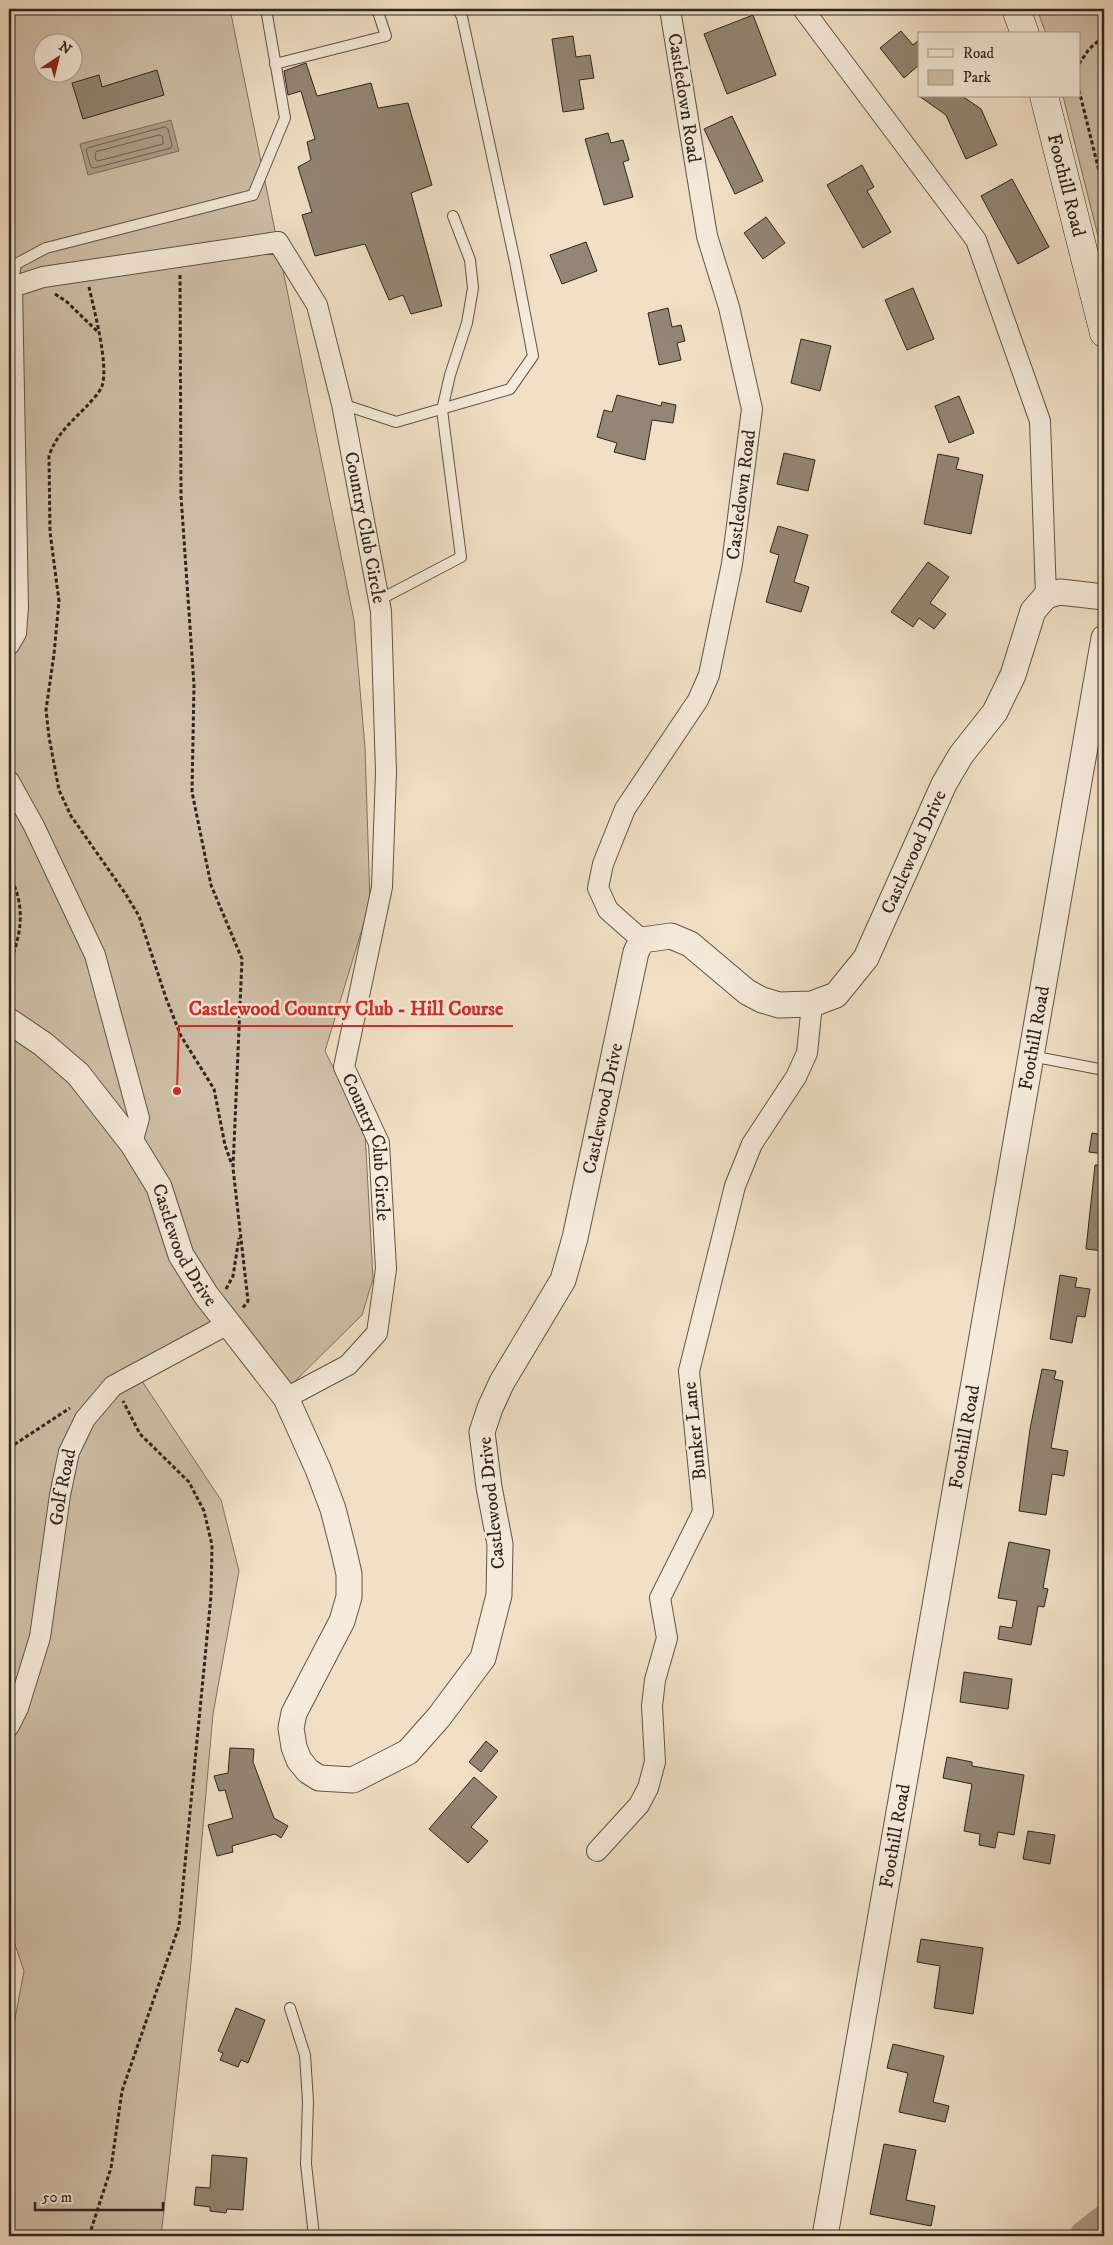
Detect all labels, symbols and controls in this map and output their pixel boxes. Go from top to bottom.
north arrow [32,32,82,82]
street label: Castledown Road [662,32,706,165]
legend [918,32,1080,98]
text: N [55,37,75,59]
text: Road [963,44,995,63]
text: Park [963,68,992,87]
street label: Foothill Road [1042,131,1091,240]
street label: Castledown Road [721,428,761,561]
street label: Country Club Circle [340,450,391,605]
street label: Castlewood Drive [876,786,951,917]
street label: Foothill Road [1014,984,1055,1092]
callout: Castlewood Country Club - Hill Course [179,991,513,1026]
text: Castlewood Country Club - Hill Course [189,997,504,1022]
street label: Castlewood Drive [577,1041,628,1176]
street label: Country Club Circle [337,1069,395,1222]
street label: Castlewood Drive [147,1181,222,1311]
street label: Bunker Lane [678,1381,712,1481]
street label: Foothill Road [944,1383,985,1491]
street label: Castlewood Drive [474,1435,510,1570]
street label: Golf Road [44,1446,81,1527]
street label: Foothill Road [874,1782,915,1890]
scale bar [35,2180,162,2212]
text: 50 m [42,2188,72,2207]

